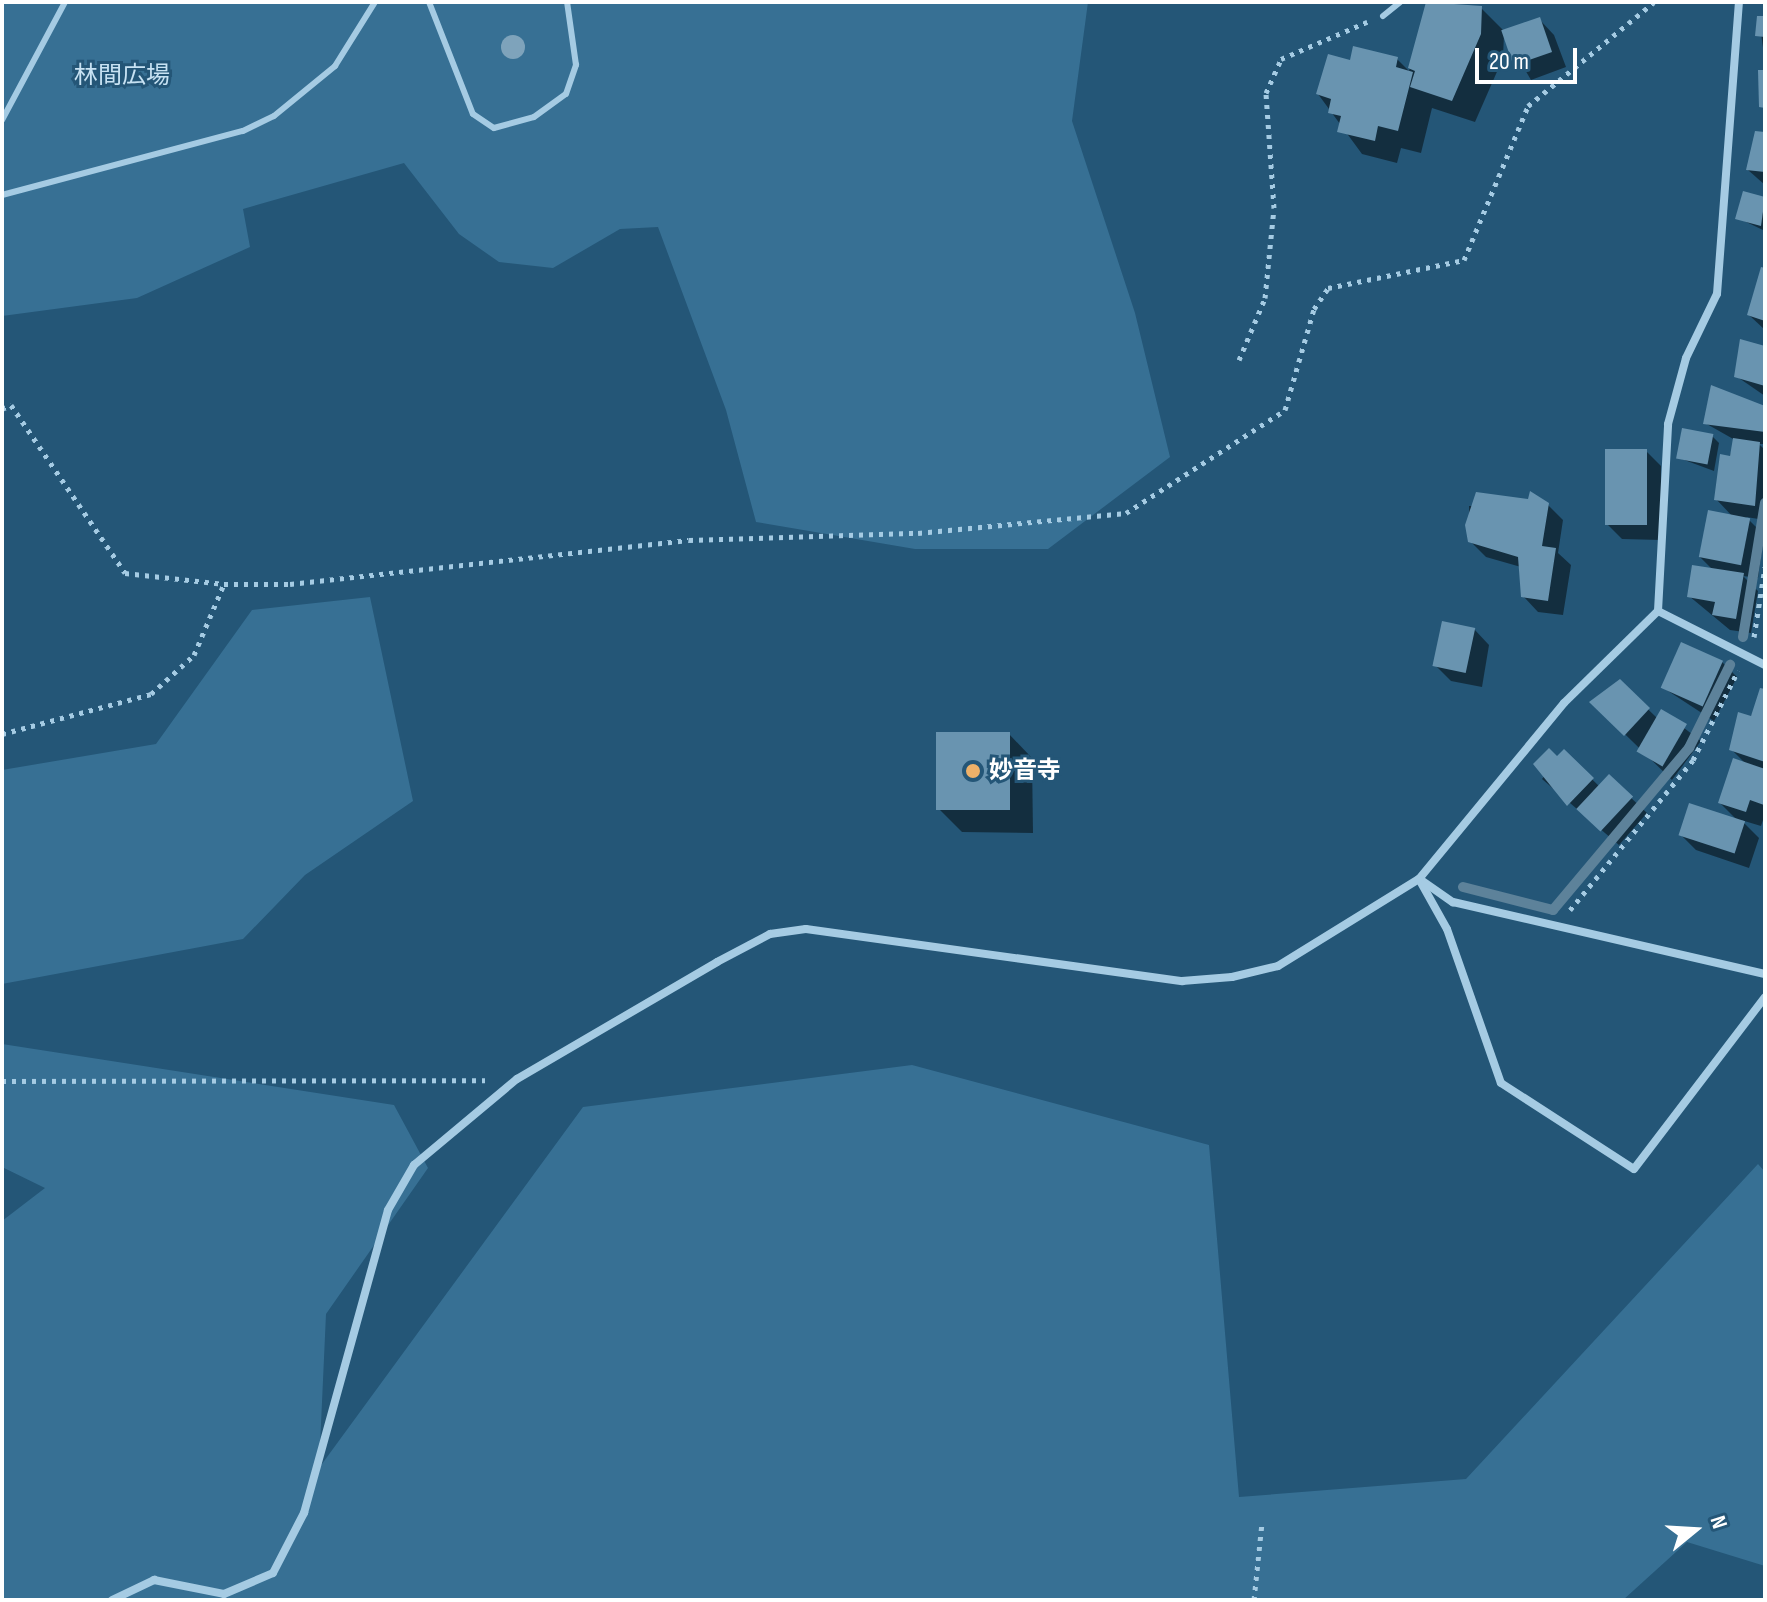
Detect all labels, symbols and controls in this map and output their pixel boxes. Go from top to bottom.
scale bar [1479,32,1581,82]
text: 20 m [1489,47,1529,76]
park label: 林間広場 [74,62,170,90]
place label: 妙音寺 [989,757,1061,785]
marker: 妙音寺 [964,762,982,780]
north arrow [1655,1490,1735,1570]
text: N [1704,1513,1733,1532]

